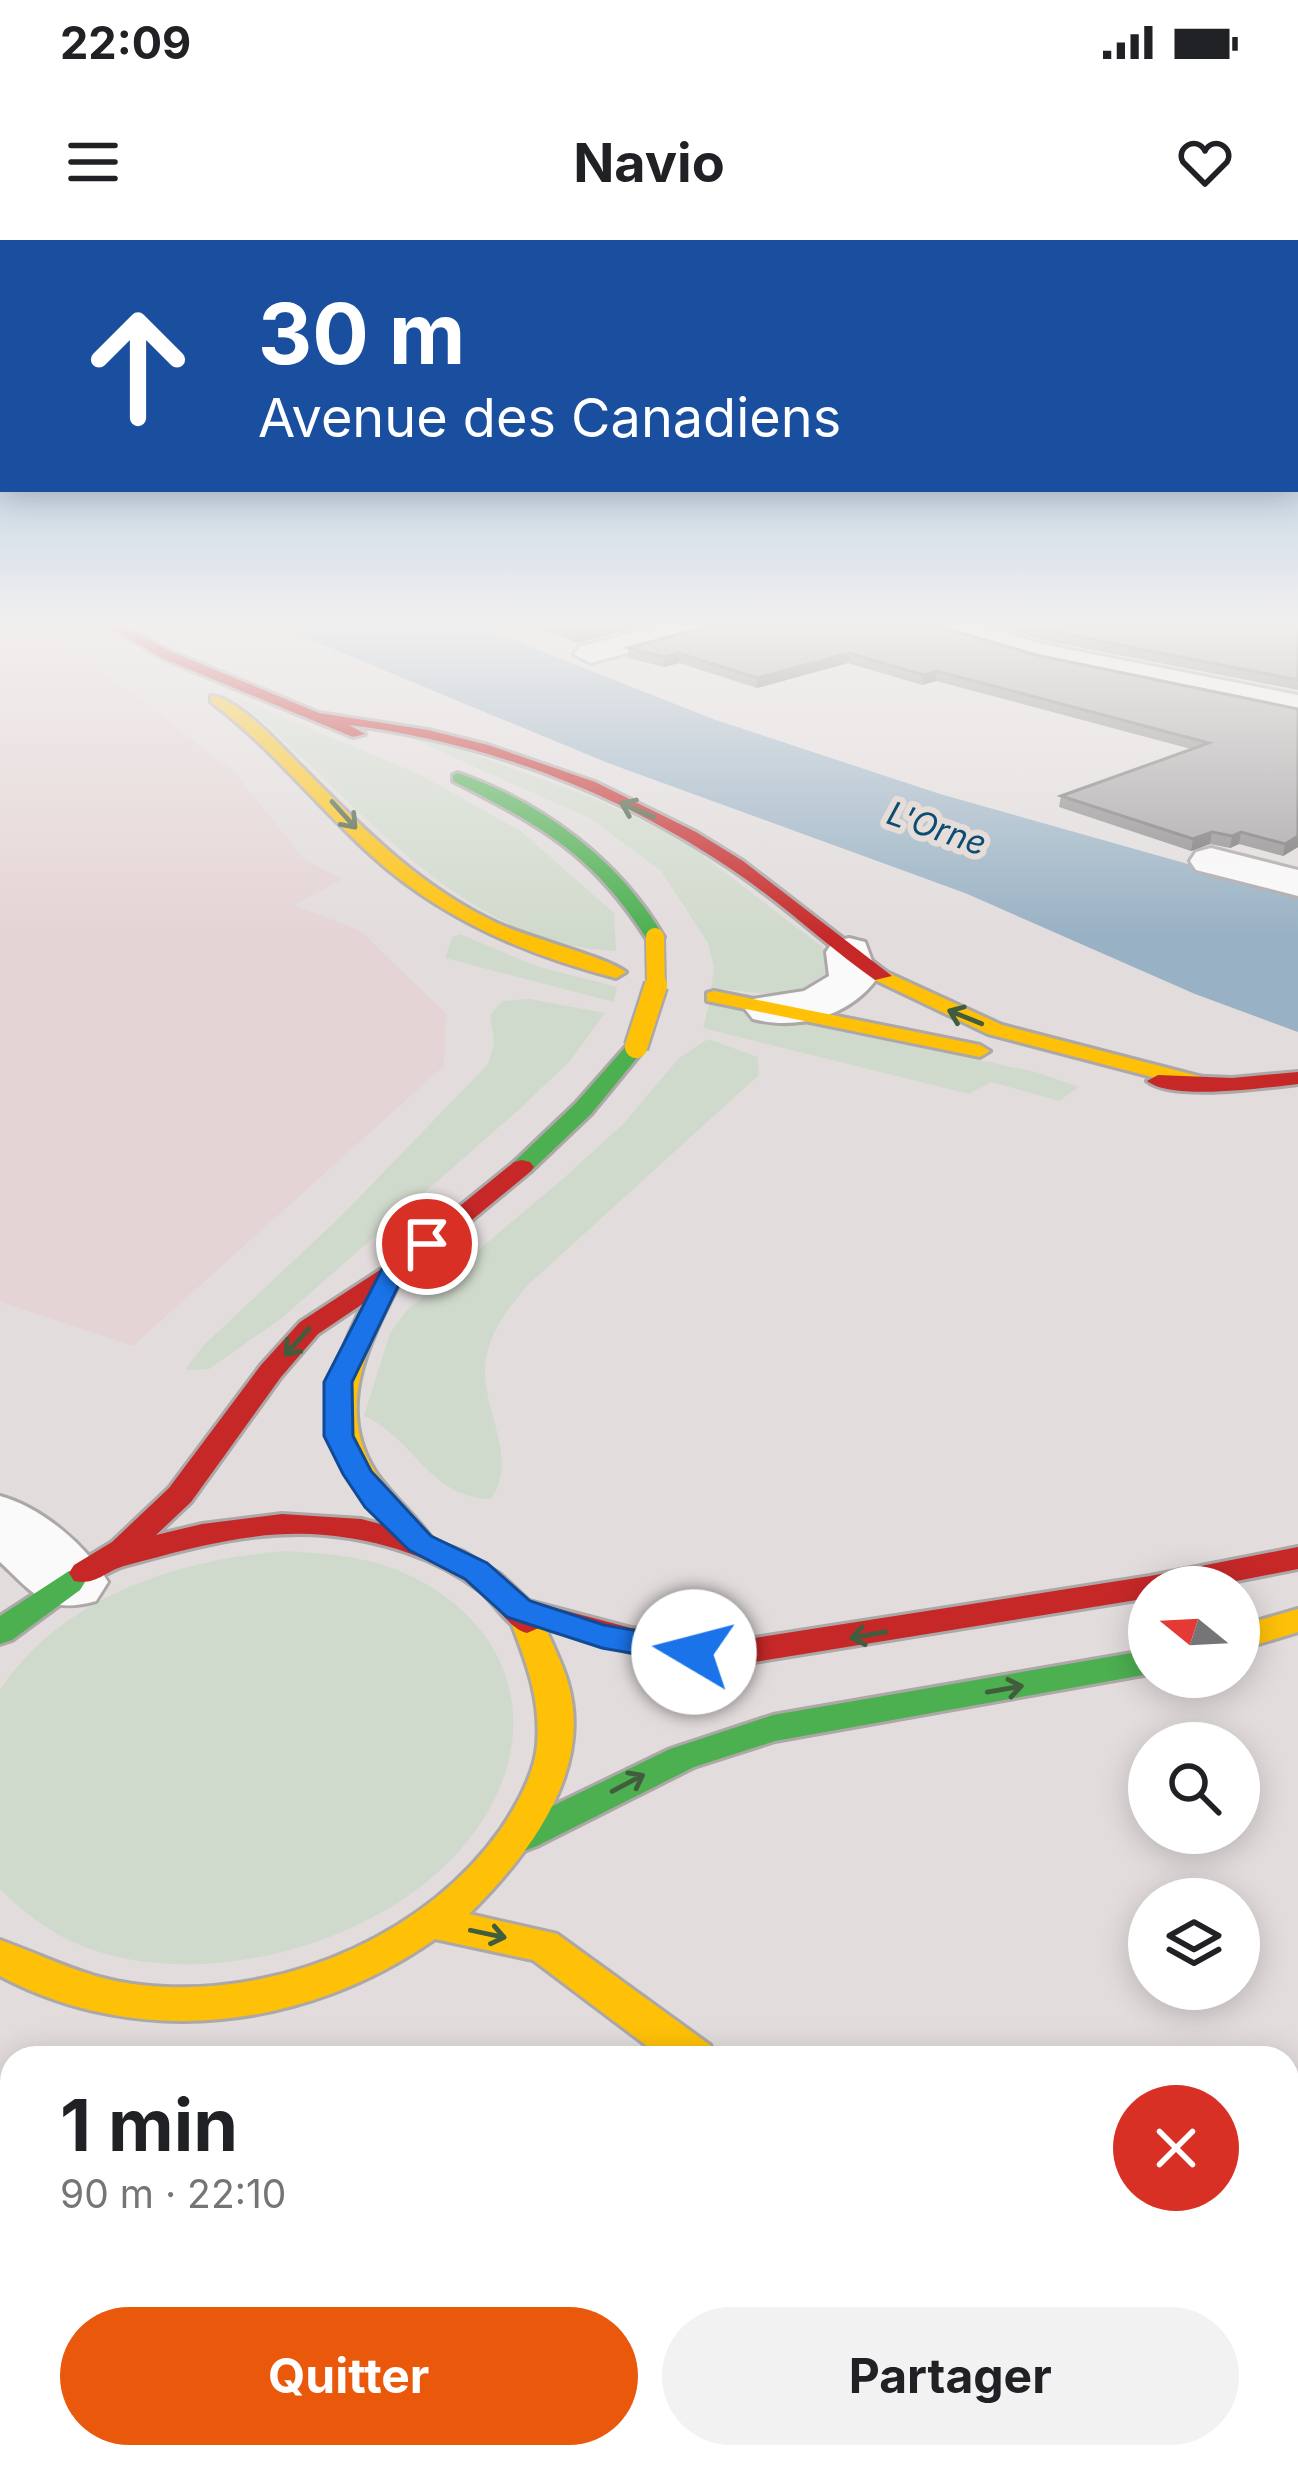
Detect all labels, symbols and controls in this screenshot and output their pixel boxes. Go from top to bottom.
text: 22:09 [60,15,191,70]
icon: menu [60,129,126,195]
icon: heart [1172,129,1238,195]
text: Navio [573,130,725,195]
text: 30 m [258,283,465,384]
icon: ahead [60,288,216,444]
text: Avenue des Canadiens [258,385,841,450]
water label: L'Orne [882,792,992,864]
one-way arrow [620,797,656,819]
one-way arrow [329,799,357,829]
one-way arrow [948,1004,985,1026]
pin [376,1193,478,1295]
icon: arrive [394,1211,460,1277]
one-way arrow [284,1327,311,1357]
north arrow [1128,1566,1260,1698]
map controls [1128,1566,1260,2010]
position arrow [631,1589,757,1715]
one-way arrow [849,1624,888,1647]
one-way arrow [984,1677,1023,1700]
button: search [1128,1722,1260,1854]
one-way arrow [610,1771,645,1794]
button: layers [1128,1878,1260,2010]
one-way arrow [468,1924,507,1946]
text: 1 min [60,2081,238,2168]
button: close [1113,2085,1239,2211]
text: 90 m · 22:10 [60,2170,286,2217]
button: Quitter [60,2307,638,2445]
button: Partager [662,2307,1239,2445]

